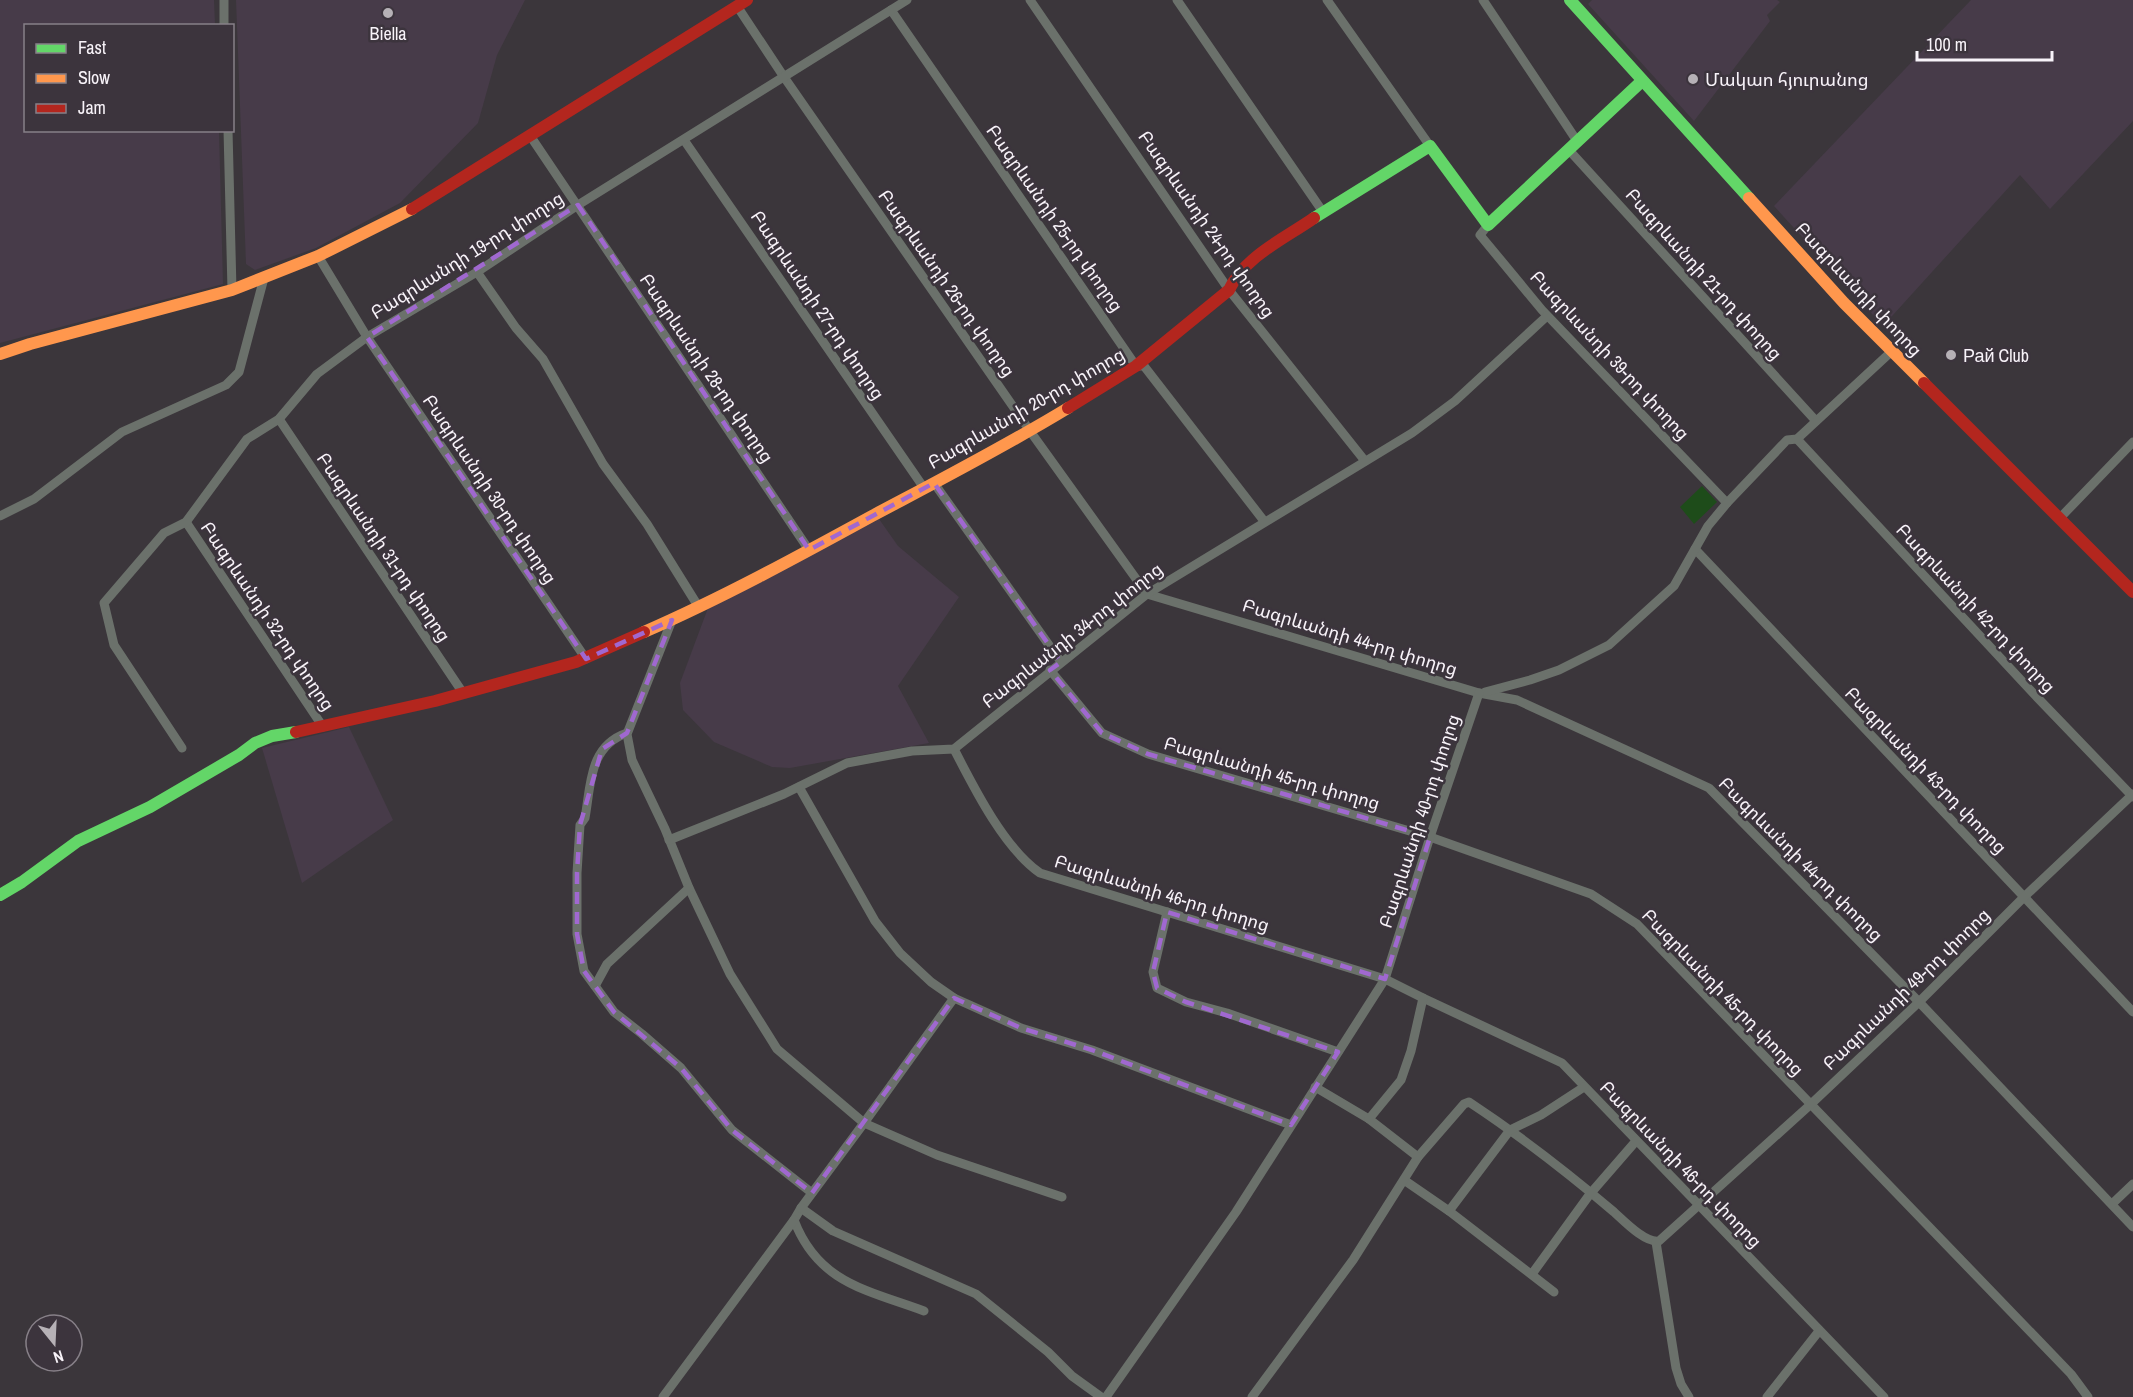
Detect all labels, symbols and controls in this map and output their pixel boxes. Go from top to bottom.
marker: Biella [381,6,395,20]
place label: Biella [370,21,406,46]
legend [24,24,234,132]
scale bar [1917,24,2052,62]
text: 100 m [1926,32,1967,57]
text: Fast [78,35,106,60]
text: Slow [78,65,110,90]
place label: Մակաո հյուրանոց [1705,67,1868,92]
marker: Մակաո հյուրանոց [1686,72,1700,86]
text: Jam [78,95,106,120]
street label: Բագրևանդի 25-րդ փողոց [981,119,1129,317]
street label: Բագրևանդի 24-րդ փողոց [1133,125,1281,323]
street label: Բագրևանդի 21-րդ փողոց [1620,183,1788,365]
street label: Բագրևանդի 26-րդ փողոց [873,184,1021,382]
street label: Բագրևանդի 19-րդ փողոց [366,185,568,325]
street label: Բագրևանդի 27-րդ փողոց [745,205,891,405]
street label: Բագրևանդի փողոց [1790,216,1928,362]
street label: Բագրևանդի 39-րդ փողոց [1525,265,1695,445]
street label: Բագրևանդի 28-րդ փողոց [634,268,780,468]
street label: Բագրևանդի 20-րդ փողոց [923,341,1129,475]
place label: Рай Club [1963,343,2029,368]
marker: Рай Club [1944,348,1958,362]
street label: Բագրևանդի 30-րդ փողոց [417,389,563,589]
street label: Բագրևանդի 31-րդ փողոց [311,447,457,647]
street label: Բագրևանդի 32-րդ փողոց [195,516,341,716]
street label: Բագրևանդի 42-րդ փողոց [1891,518,2061,698]
street label: Բագրևանդի 34-րդ փողոց [976,556,1168,714]
street label: Բագրևանդի 44-րդ փողոց [1239,592,1461,682]
street label: Բագրևանդի 43-րդ փողոց [1839,681,2013,859]
street label: Բագրևանդի 40-րդ փողոց [1373,711,1465,931]
street label: Բագրևանդի 45-րդ փողոց [1161,730,1383,816]
street label: Բագրևանդի 44-րդ փողոց [1713,771,1889,947]
street label: Բագրևանդի 46-րդ փողոց [1051,848,1273,938]
street label: Բագրևանդի 49-րդ փողոց [1817,902,1995,1076]
street label: Բագրևանդի 45-րդ փողոց [1636,903,1810,1081]
street label: Բագրևանդի 46-րդ փողոց [1594,1075,1768,1253]
north arrow [24,1313,84,1373]
text: N [51,1345,67,1369]

